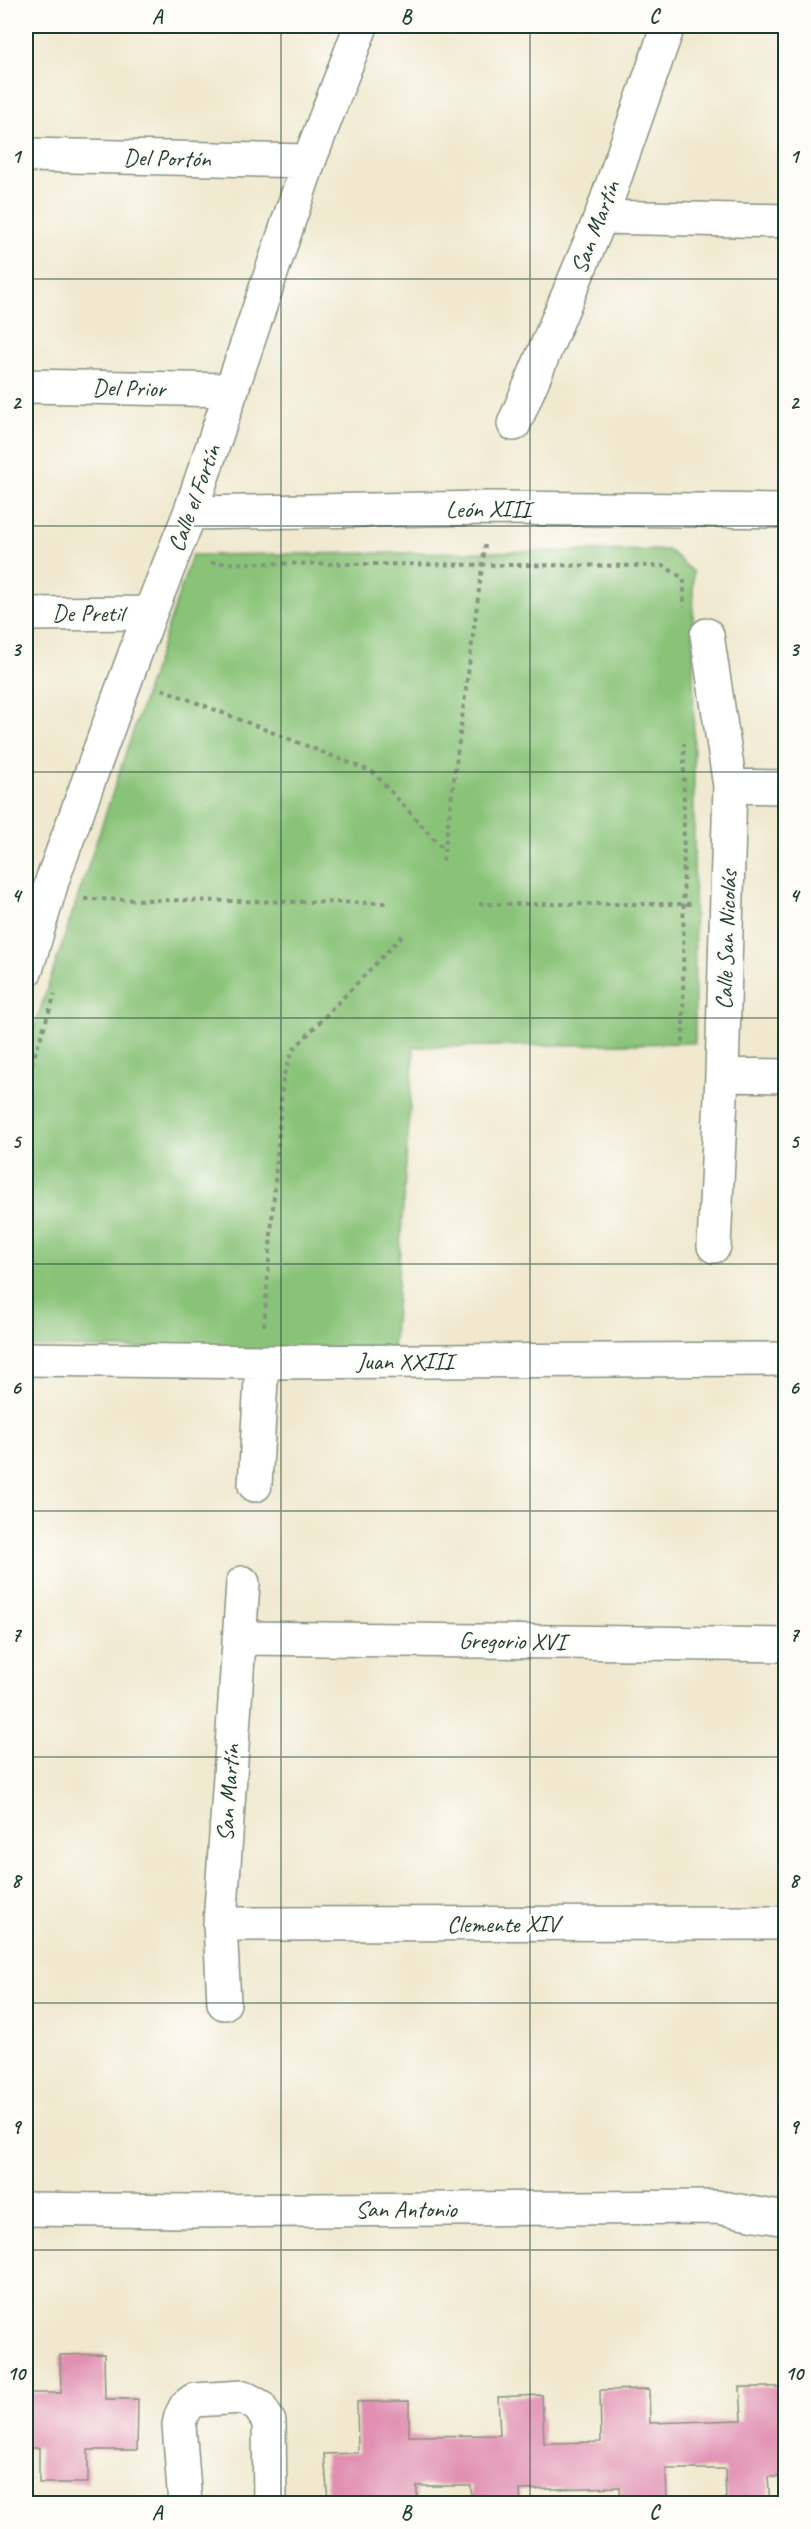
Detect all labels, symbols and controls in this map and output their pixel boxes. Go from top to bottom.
text: A [152,4,164,29]
text: B [401,4,413,29]
text: C [649,4,661,29]
street label: Del Portón [123,142,212,174]
text: 1 [12,144,23,169]
text: 1 [790,144,801,169]
street label: San Martín [564,175,627,278]
street label: Del Prior [92,372,168,404]
text: 2 [12,390,23,415]
text: 2 [790,390,801,415]
street label: Calle el Fortín [161,439,228,556]
street label: León XIII [446,494,535,524]
street label: De Pretil [52,598,128,628]
text: 3 [12,637,23,662]
text: 3 [790,637,801,662]
street label: Calle San Nicolás [709,867,744,1010]
text: 4 [12,883,24,908]
text: 4 [790,883,802,908]
text: 5 [12,1129,23,1154]
text: 5 [790,1129,801,1154]
street label: Juan XXIII [356,1346,458,1376]
text: 6 [11,1375,22,1400]
text: 6 [789,1375,800,1400]
text: 7 [12,1622,23,1647]
text: 7 [790,1622,801,1647]
street label: Gregorio XVI [459,1625,571,1657]
street label: San Martín [210,1742,246,1843]
text: 8 [12,1868,24,1893]
text: 8 [790,1868,802,1893]
street label: Clemente XIV [447,1909,564,1939]
text: 9 [12,2114,23,2139]
text: 9 [790,2114,801,2139]
street label: San Antonio [355,2194,458,2224]
text: 10 [7,2361,27,2386]
text: 10 [785,2361,805,2386]
text: A [152,2500,164,2525]
text: B [401,2500,413,2525]
text: C [649,2500,661,2525]

